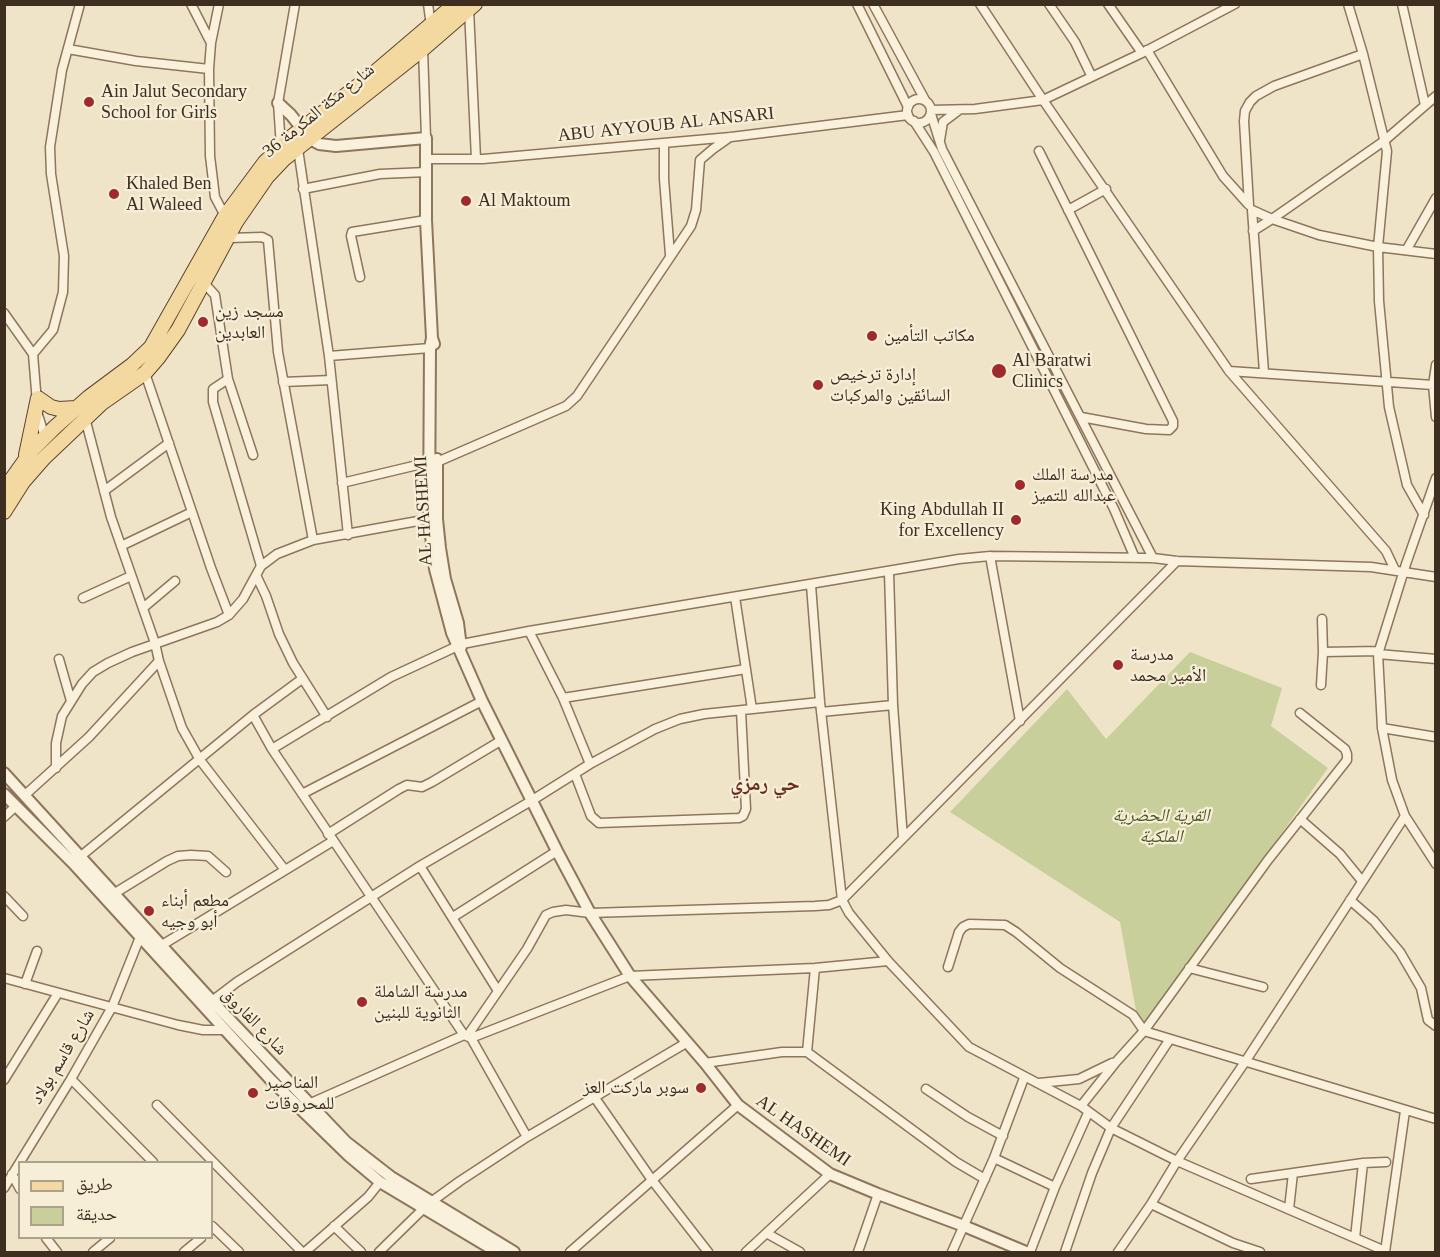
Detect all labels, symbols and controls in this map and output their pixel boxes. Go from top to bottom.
street label: شارع مكة المكرمة 36 [259,59,379,163]
place label: Ain Jalut Secondary School for Girls [101,81,247,124]
marker: Ain Jalut Secondary School for Girls [82,95,96,109]
street label: ABU AYYOUB AL ANSARI [557,103,775,147]
place label: Khaled Ben Al Waleed [126,173,211,216]
marker: Khaled Ben Al Waleed [107,187,121,201]
place label: Al Maktoum [478,190,570,212]
marker: Al Maktoum [459,194,473,208]
place label: مسجد زين العابدين [215,301,284,344]
marker: مسجد زين العابدين [196,315,210,329]
place label: مكاتب التأمين [884,325,975,347]
marker: مكاتب التأمين [865,329,879,343]
place label: Al Baratwi Clinics [1012,350,1091,392]
marker: Al Baratwi Clinics [990,362,1008,380]
place label: إدارة ترخيص السائقين والمركبات [830,364,950,406]
marker: إدارة ترخيص السائقين والمركبات [811,378,825,392]
street label: AL HASHEMI [410,455,438,567]
place label: مدرسة الملك عبدالله للتميز [1032,464,1116,506]
marker: مدرسة الملك عبدالله للتميز [1013,478,1027,492]
place label: King Abdullah II for Excellency [880,499,1004,542]
marker: King Abdullah II for Excellency [1009,513,1023,527]
place label: مدرسة الأمير محمد [1130,644,1206,686]
marker: مدرسة الأمير محمد [1111,658,1125,672]
district label: حي رمزي [730,773,800,797]
park label: القرية الحضرية الملكية [1113,805,1209,848]
place label: مطعم أبناء أبو وجيه [161,890,229,932]
marker: مطعم أبناء أبو وجيه [142,904,156,918]
place label: مدرسة الشاملة الثانوية للبنين [374,981,468,1024]
street label: شارع الفاروق [217,984,291,1060]
marker: مدرسة الشاملة الثانوية للبنين [355,995,369,1009]
street label: شارع قاسم بولاد [26,1006,100,1108]
place label: المناصير للمحروقات [265,1072,334,1114]
place label: سوبر ماركت العز [583,1077,689,1099]
marker: سوبر ماركت العز [694,1081,708,1095]
marker: المناصير للمحروقات [246,1086,260,1100]
street label: AL HASHEMI [752,1090,854,1172]
legend [18,1161,213,1239]
text: طريق [76,1174,113,1194]
text: حديقة [76,1204,117,1224]

